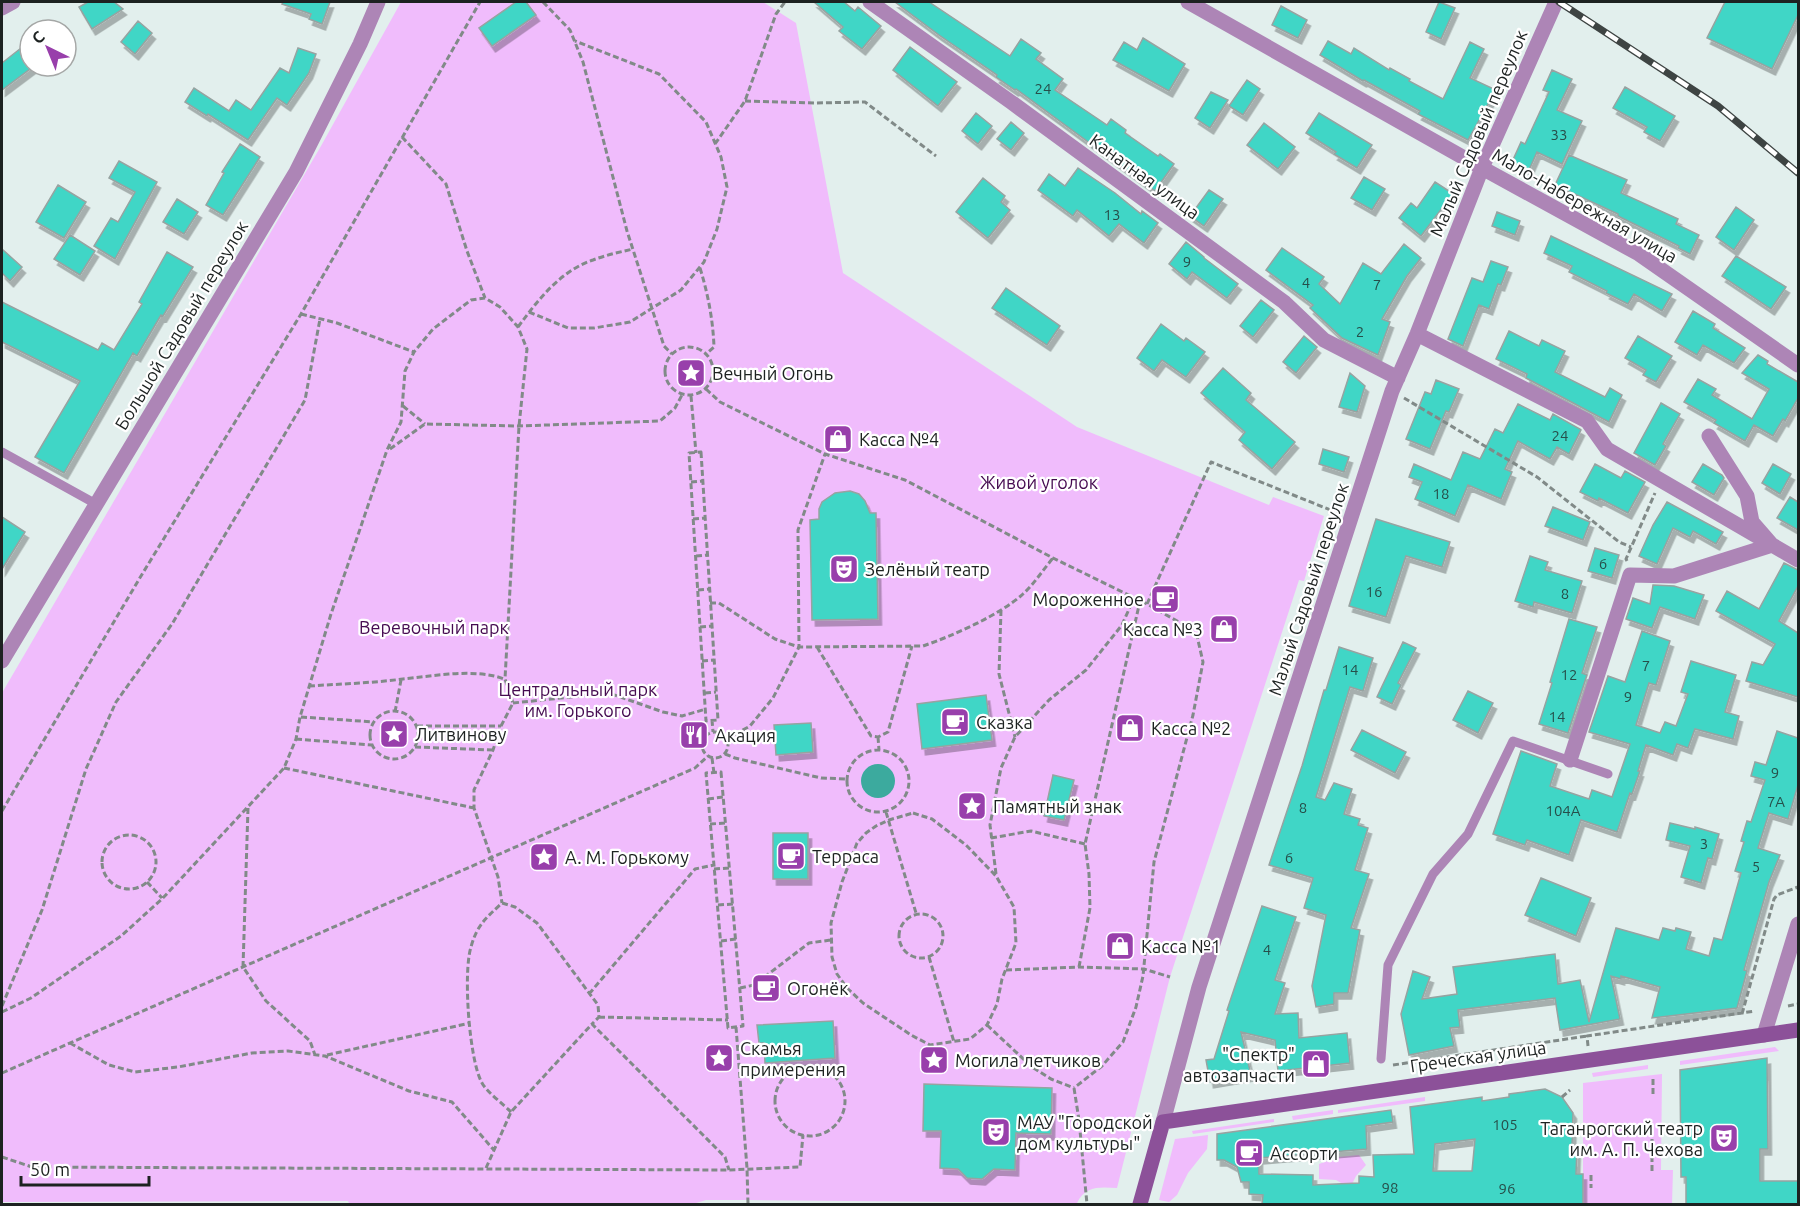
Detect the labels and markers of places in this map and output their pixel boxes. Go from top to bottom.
place icon: Вечный Огонь [675,357,707,389]
place label: Вечный Огонь [712,363,833,383]
shop icon: Касса №4 [822,423,854,455]
place label: Касса №4 [859,429,939,449]
theatre icon: Зелёный театр [828,553,860,585]
place label: Зелёный театр [865,559,990,579]
cafe icon: Мороженное [1149,583,1181,615]
place label: Мороженное [1032,589,1144,609]
shop icon: Касса №3 [1208,613,1240,645]
place label: Касса №3 [1123,619,1203,639]
cafe icon: Сказка [939,706,971,738]
place label: Сказка [976,712,1033,732]
shop icon: Касса №2 [1114,712,1146,744]
place icon: Литвинову [378,718,410,750]
place label: Касса №2 [1151,718,1231,738]
restaurant icon: Акация [678,719,710,751]
place label: Литвинову [415,724,507,744]
place label: Акация [715,725,776,745]
place icon: Памятный знак [956,790,988,822]
place label: Памятный знак [993,796,1122,816]
cafe icon: Терраса [775,840,807,872]
place icon: А. М. Горькому [528,841,560,873]
place label: Терраса [812,846,879,866]
place label: А. М. Горькому [565,847,689,867]
shop icon: Касса №1 [1104,930,1136,962]
place label: Касса №1 [1141,936,1221,956]
cafe icon: Огонёк [750,972,782,1004]
place label: Огонёк [787,978,848,998]
place label: Скамья примерения [740,1038,846,1079]
place icon: Скамья примерения [703,1042,735,1074]
place icon: Могила летчиков [918,1044,950,1076]
place label: "Спектр" автозапчасти [1183,1044,1295,1085]
shop icon: "Спектр" автозапчасти [1300,1048,1332,1080]
place label: Могила летчиков [955,1050,1101,1070]
place label: МАУ "Городской дом культуры" [1017,1112,1153,1153]
theatre icon: МАУ "Городской дом культуры" [980,1116,1012,1148]
place label: Таганрогский театр им. А. П. Чехова [1540,1118,1703,1159]
theatre icon: Таганрогский театр им. А. П. Чехова [1708,1122,1740,1154]
cafe icon: Ассорти [1233,1137,1265,1169]
place label: Ассорти [1270,1143,1338,1163]

